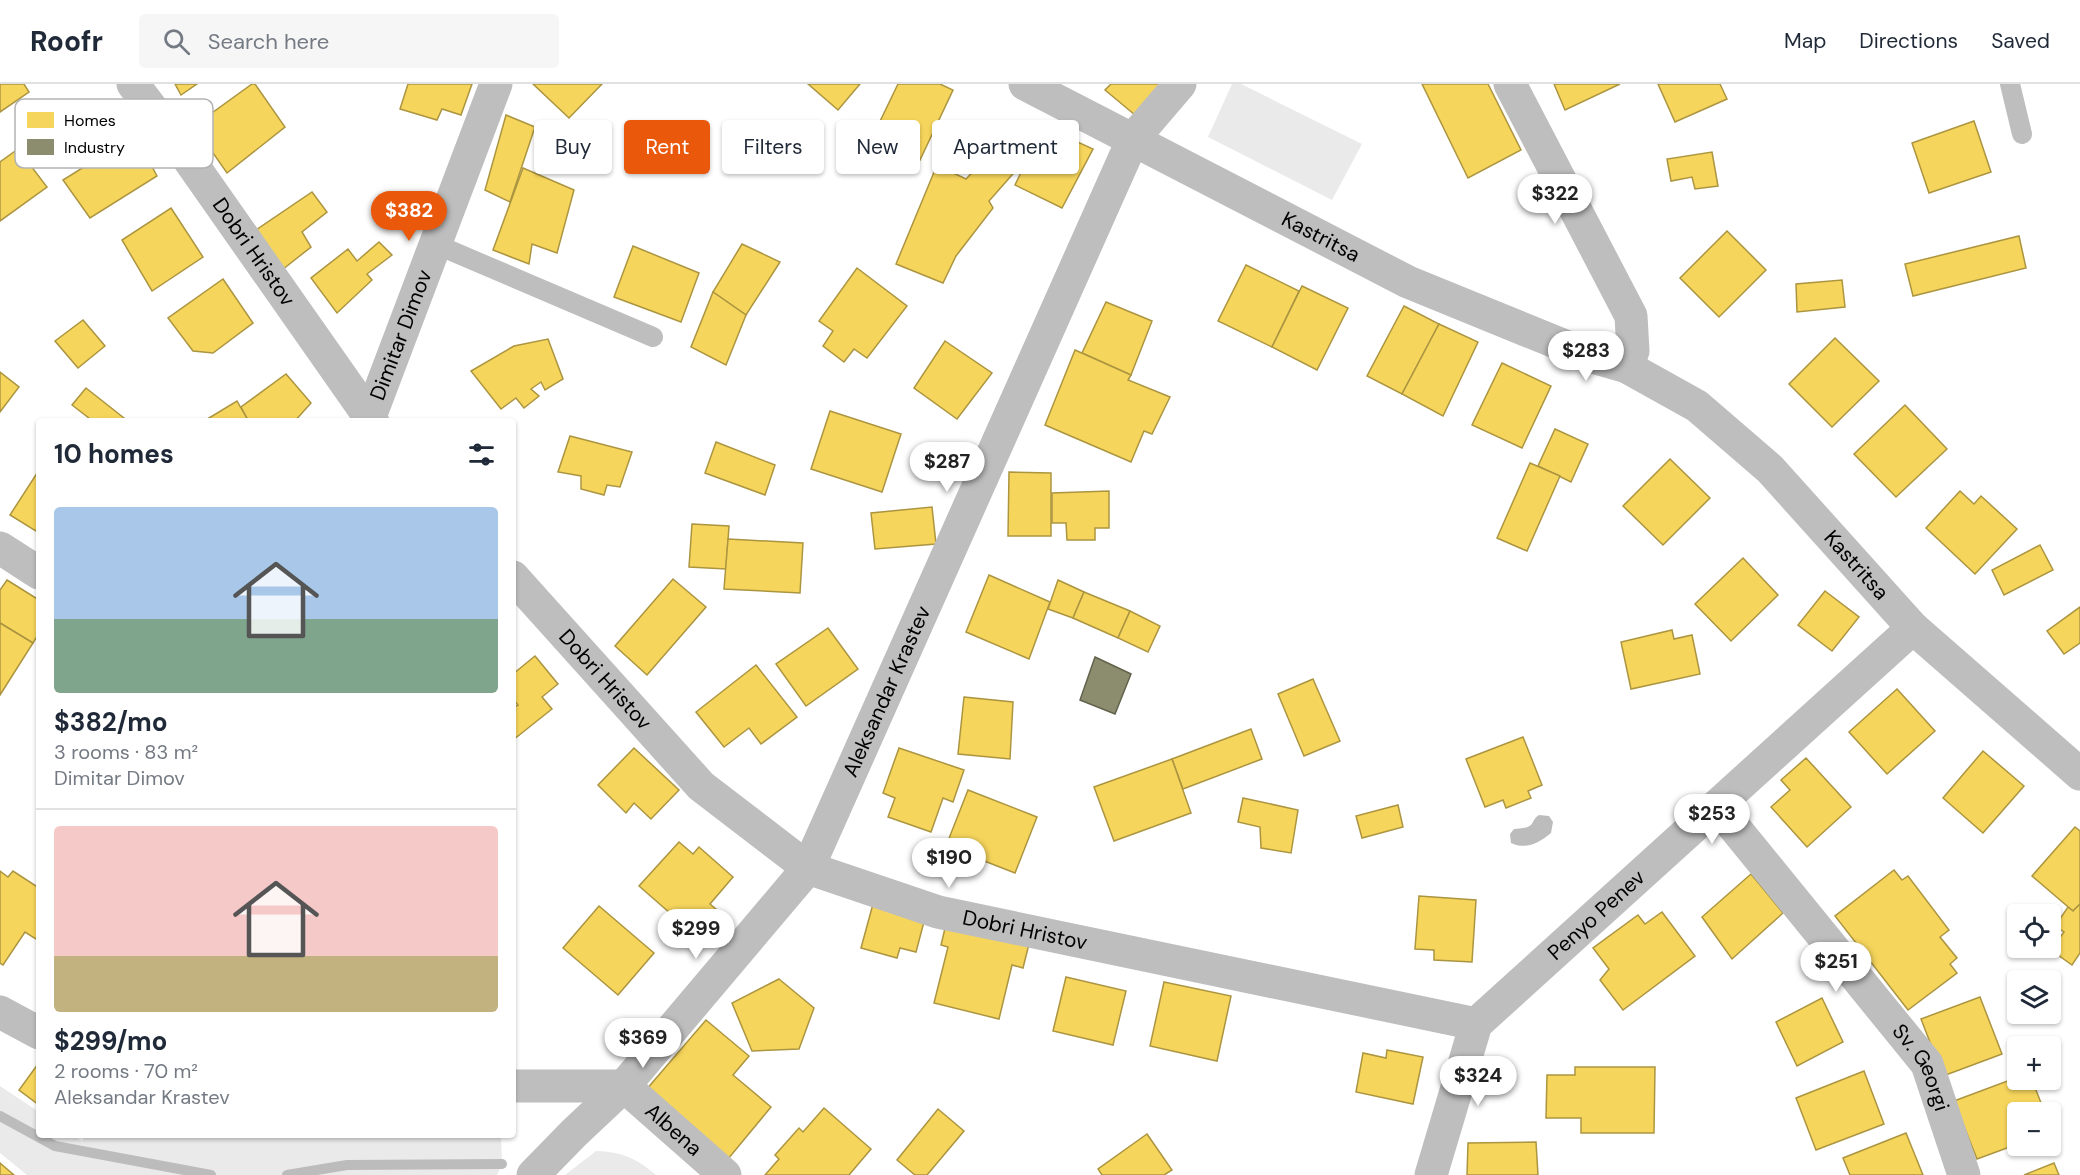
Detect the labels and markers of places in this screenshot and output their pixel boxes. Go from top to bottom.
pin: $322 [1519,174,1591,225]
pin: $382 [373,191,445,242]
pin: $283 [1550,331,1622,382]
pin: $287 [911,442,983,493]
pin: $253 [1676,794,1748,845]
pin: $190 [913,838,985,889]
pin: $299 [660,909,732,960]
pin: $251 [1800,942,1872,993]
pin: $369 [607,1018,679,1069]
pin: $324 [1442,1056,1514,1107]

